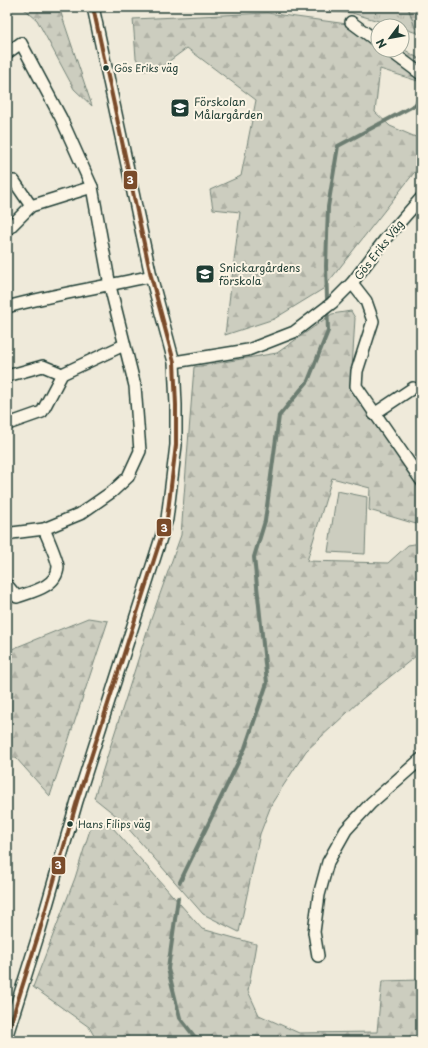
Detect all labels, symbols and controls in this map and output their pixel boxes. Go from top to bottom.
north arrow [370,18,410,58]
text: N [371,35,391,52]
place label: Gös Eriks väg [114,60,178,75]
marker: Gös Eriks väg [101,63,111,73]
place label: Förskolan Målargården [194,93,263,123]
school or university icon: Förskolan Målargården [169,97,191,119]
line badge: 3 [123,170,138,190]
text: 3 [126,171,134,188]
street label: Gös Eriks Väg [350,216,408,283]
place label: Snickargårdens förskola [219,259,300,289]
school or university icon: Snickargårdens förskola [194,263,216,285]
line badge: 3 [156,518,172,537]
text: 3 [160,519,168,536]
place label: Hans Filips väg [78,816,151,831]
marker: Hans Filips väg [65,819,75,829]
line badge: 3 [51,856,66,875]
text: 3 [54,856,62,873]

